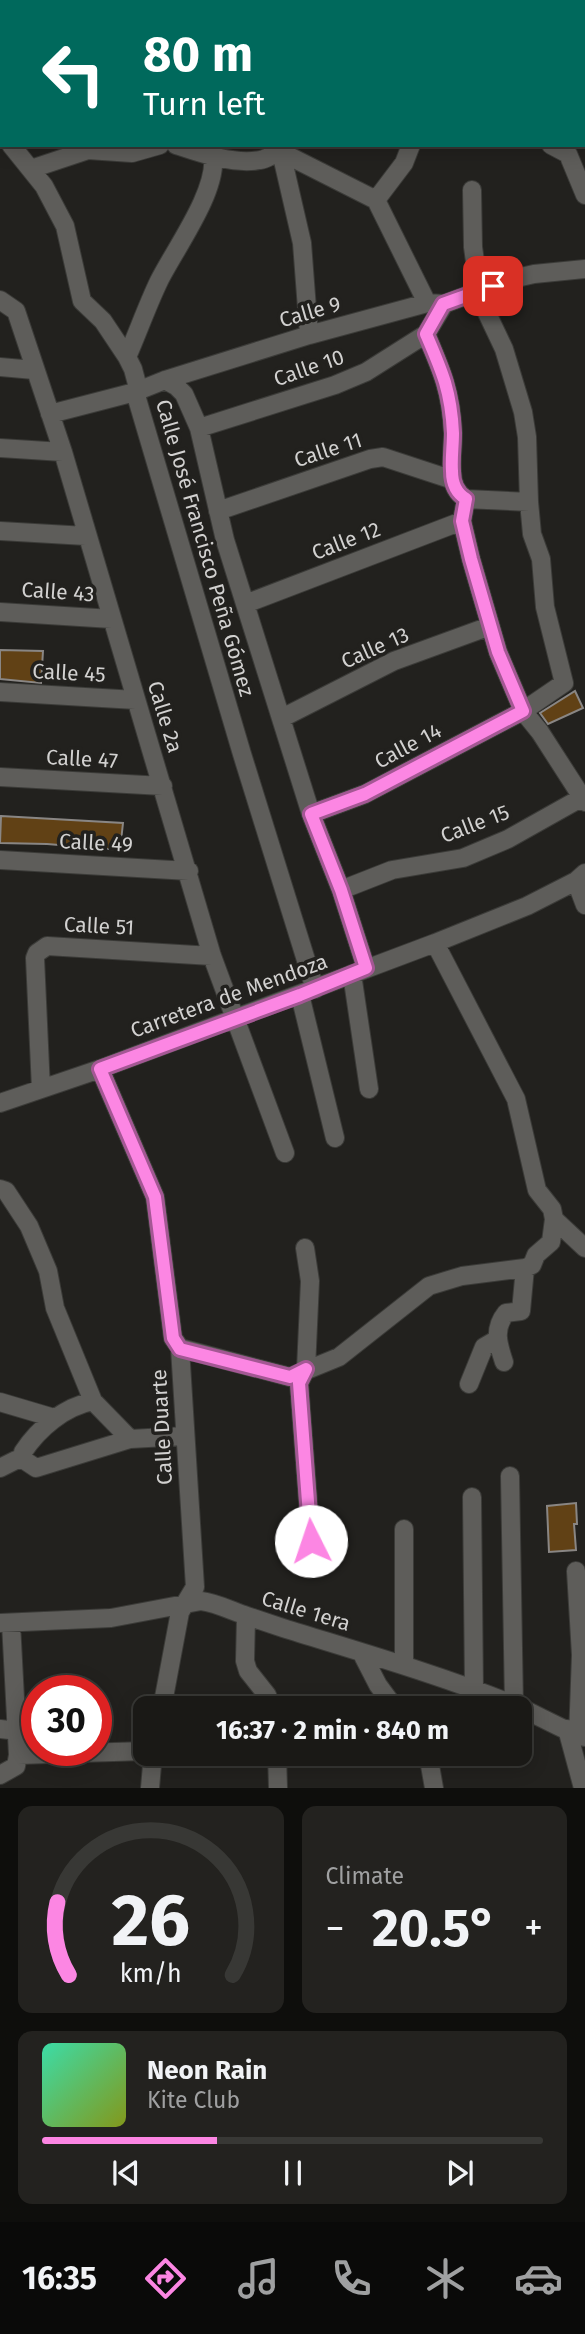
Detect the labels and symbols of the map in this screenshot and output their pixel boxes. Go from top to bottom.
pin [463,256,523,316]
street label: Calle 9 [276,291,344,333]
street label: Calle 10 [270,344,348,392]
street label: Calle José Francisco Peña Gómez [150,397,260,699]
street label: Calle 11 [291,427,365,473]
street label: Calle 12 [308,516,384,566]
street label: Calle 43 [21,576,95,608]
street label: Calle 13 [337,622,413,674]
street label: Calle 45 [32,658,106,688]
street label: Calle 2a [142,678,188,756]
street label: Calle 14 [370,718,446,774]
street label: Calle 47 [45,744,119,774]
street label: Calle 15 [437,799,513,849]
street label: Calle 49 [58,828,134,858]
street label: Calle 51 [63,911,135,941]
street label: Carretera de Mendoza [127,948,331,1044]
street label: Calle Duarte [146,1368,178,1486]
position arrow [274,1504,348,1578]
street label: Calle 1era [259,1585,353,1637]
speed limit sign: 30 [21,1675,112,1766]

